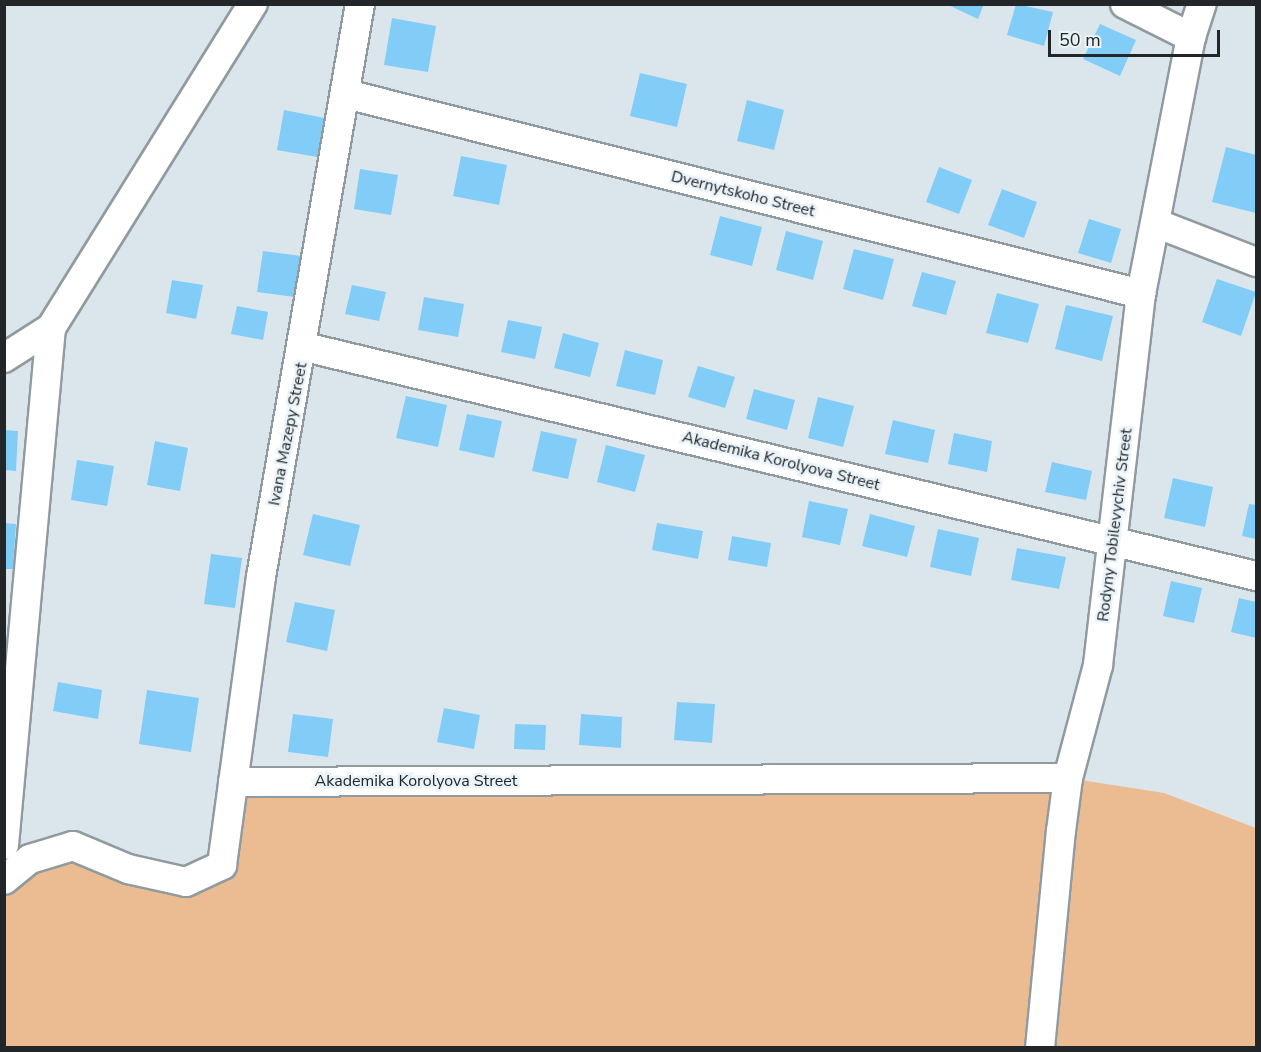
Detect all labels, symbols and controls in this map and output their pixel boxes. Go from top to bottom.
scale bar [1051,18,1224,56]
text: 50 m [1059,28,1101,52]
street label: Dvernytskoho Street [669,167,817,221]
street label: Ivana Mazepy Street [265,361,311,507]
street label: Akademika Korolyova Street [680,427,882,495]
street label: Rodyny Tobilevychiv Street [1094,427,1136,623]
street label: Akademika Korolyova Street [315,771,517,791]

